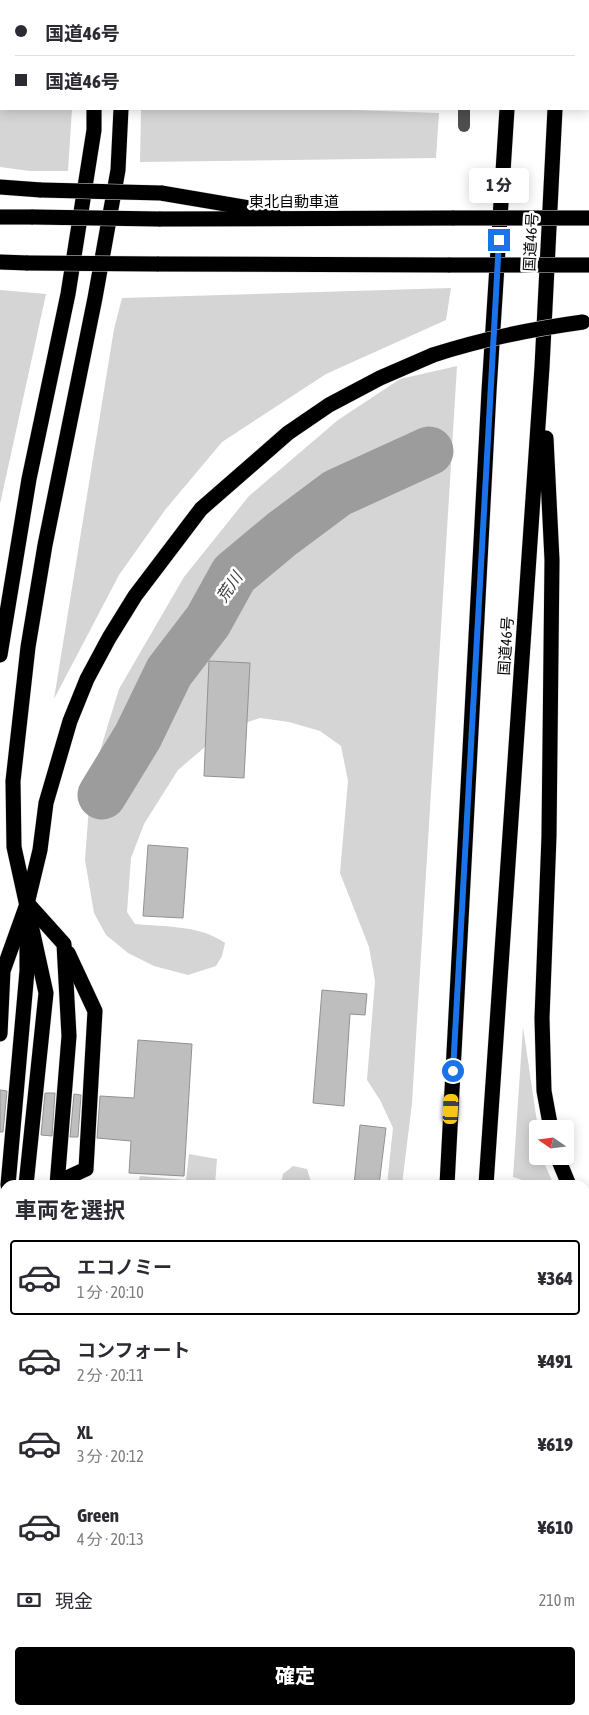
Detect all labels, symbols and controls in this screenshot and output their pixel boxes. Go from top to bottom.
text: 国道46号 [45,22,120,44]
text: 国道46号 [45,70,120,92]
callout: 1 分 [469,168,529,202]
text: 1 分 [486,176,512,194]
street label: 東北自動車道 [249,193,339,210]
street label: 国道46号 [520,212,541,272]
route end [488,229,510,251]
water label: 荒川 [213,567,247,605]
street label: 国道46号 [495,616,516,676]
route start [442,1060,464,1082]
car [442,1094,459,1124]
north arrow [529,1120,574,1165]
map controls [529,1120,574,1165]
text: 車両を選択 [15,1197,125,1223]
icon: car [17,1255,62,1300]
text: エコノミー [77,1256,172,1278]
text: ¥364 [538,1267,573,1289]
text: 1 分 · 20:10 [77,1283,144,1301]
icon: car [17,1338,62,1383]
text: コンフォート [77,1339,190,1361]
text: ¥491 [538,1350,573,1372]
text: 2 分 · 20:11 [77,1366,144,1384]
icon: car [17,1421,62,1466]
text: XL [77,1421,93,1443]
text: ¥619 [538,1433,573,1455]
text: 3 分 · 20:12 [77,1447,144,1465]
icon: car [17,1504,62,1549]
text: Green [77,1504,119,1526]
text: ¥610 [538,1516,573,1538]
text: 4 分 · 20:13 [77,1530,144,1548]
icon: cash [15,1586,43,1614]
text: 現金 [55,1590,93,1612]
text: 210 m [539,1591,575,1609]
button: 確定 [15,1647,575,1705]

